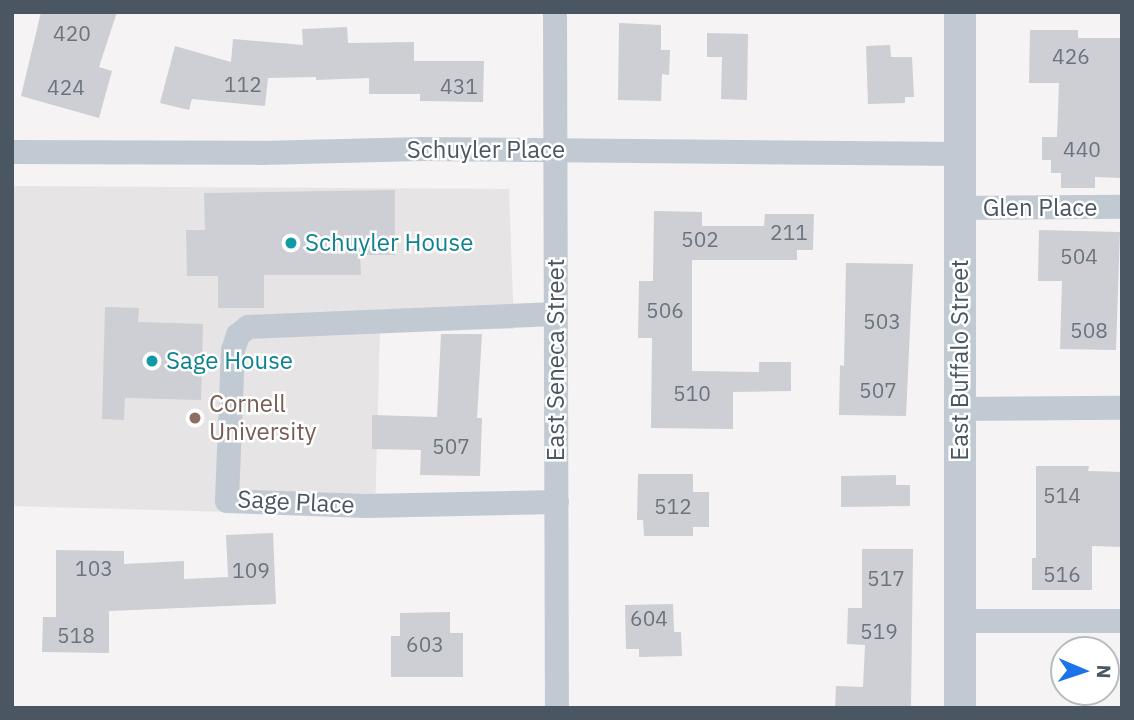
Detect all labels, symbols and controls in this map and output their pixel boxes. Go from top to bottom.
house number: 420 [53,20,91,46]
house number: 426 [1052,43,1090,69]
house number: 112 [224,71,262,97]
house number: 431 [440,73,478,99]
house number: 424 [47,74,85,100]
street label: Schuyler Place [407,136,565,164]
house number: 440 [1063,136,1101,162]
street label: Glen Place [983,194,1097,222]
house number: 211 [770,219,808,245]
house number: 502 [681,226,719,252]
place label: Schuyler House [305,229,473,257]
marker: Schuyler House [283,235,299,251]
house number: 504 [1060,243,1098,269]
street label: East Seneca Street [542,259,570,461]
street label: East Buffalo Street [946,259,974,461]
house number: 506 [646,297,684,323]
house number: 503 [863,308,901,334]
house number: 508 [1070,317,1108,343]
place label: Sage House [166,347,293,375]
marker: Sage House [144,353,160,369]
house number: 507 [859,377,897,403]
house number: 510 [673,380,711,406]
place label: Cornell University [209,390,317,446]
marker: Cornell University [187,410,203,426]
house number: 507 [432,433,470,459]
house number: 514 [1043,482,1081,508]
street label: Sage Place [237,485,355,519]
house number: 512 [654,493,692,519]
house number: 103 [75,555,113,581]
house number: 109 [232,557,270,583]
house number: 516 [1043,561,1081,587]
house number: 517 [867,565,905,591]
house number: 604 [630,605,668,631]
house number: 519 [860,618,898,644]
house number: 518 [57,622,95,648]
house number: 603 [406,631,444,657]
north arrow [1050,636,1120,706]
text: N [1092,664,1116,679]

